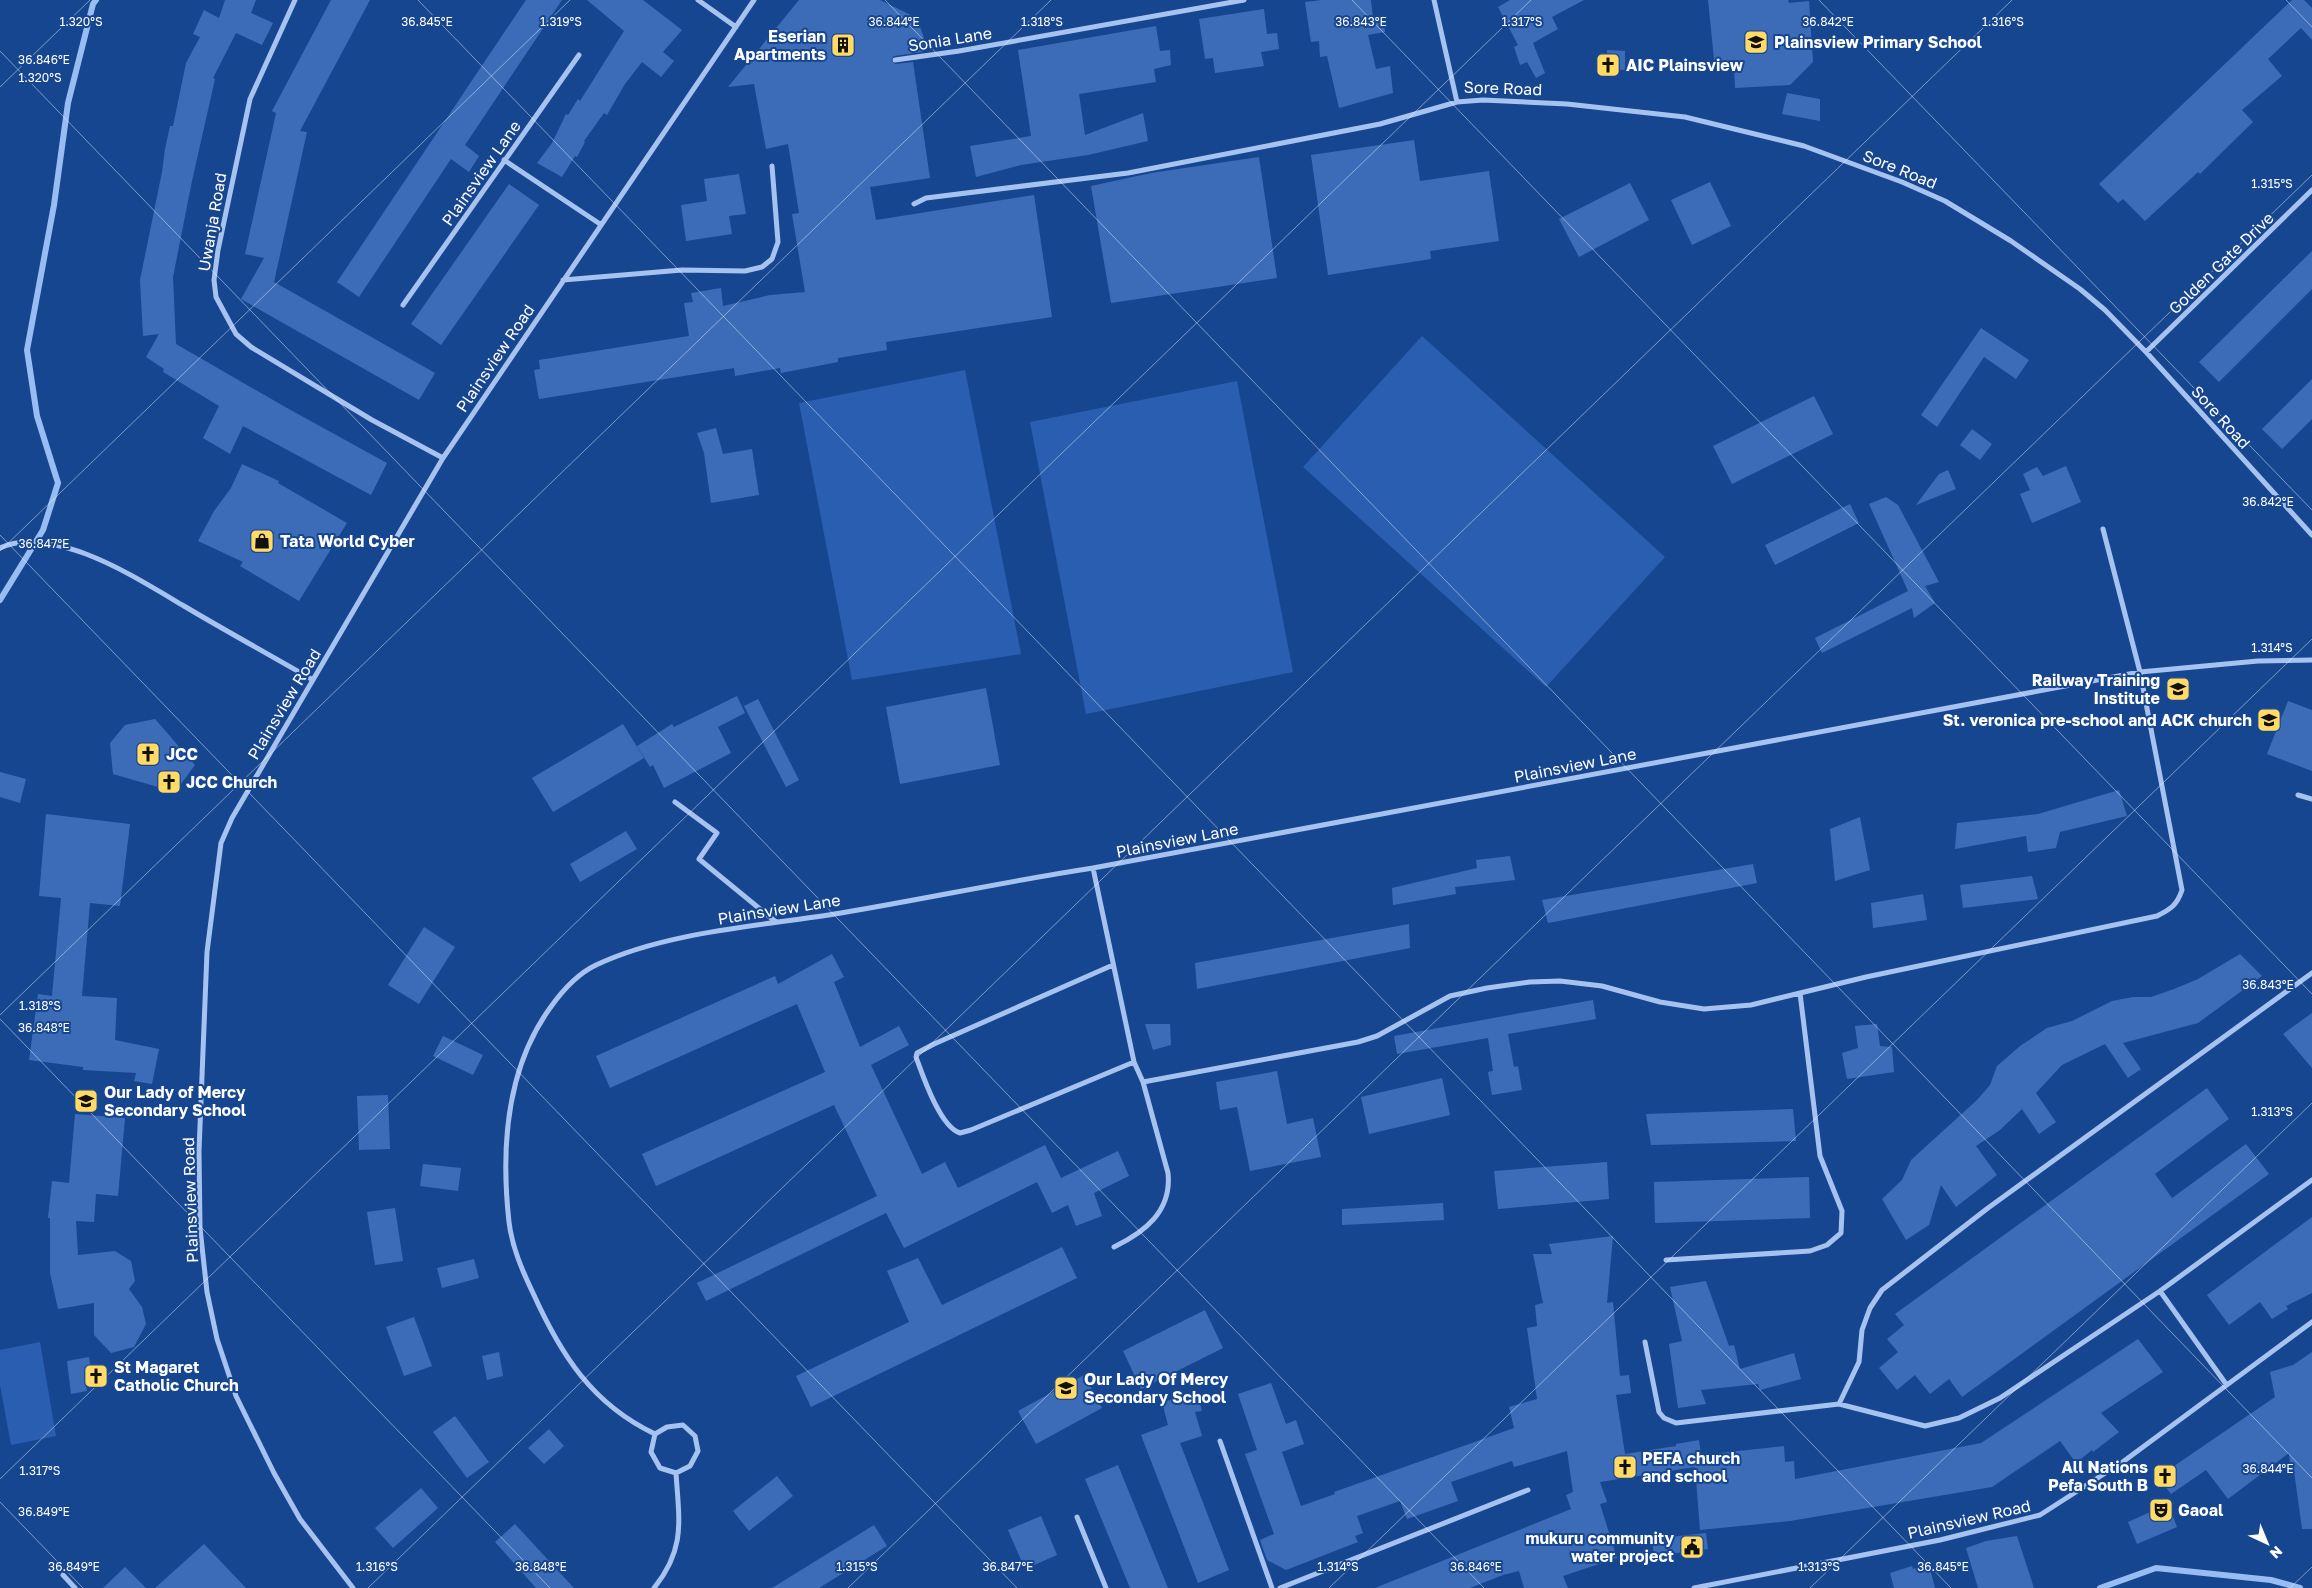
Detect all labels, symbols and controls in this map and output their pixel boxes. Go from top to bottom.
text: 1.320°S [59,14,103,29]
text: 36.845°E [401,14,453,29]
text: 1.319°S [540,14,582,29]
text: 36.844°E [868,14,920,29]
text: 1.318°S [1021,14,1063,29]
text: 36.843°E [1335,14,1387,29]
text: 1.317°S [1502,14,1543,29]
text: 36.842°E [1802,14,1854,29]
text: 1.316°S [1982,14,2024,29]
street label: Sonia Lane [907,23,993,55]
place label: Eserian Apartments [734,26,826,64]
school or university icon: Plainsview Primary School [1743,29,1769,55]
building icon: Eserian Apartments [830,32,856,58]
place label: Plainsview Primary School [1774,32,1983,52]
text: 36.846°E [18,52,70,67]
church icon: AIC Plainsview [1595,52,1621,78]
place label: AIC Plainsview [1626,55,1744,75]
text: 1.320°S [18,70,62,85]
street label: Sore Road [1463,77,1543,99]
street label: Plainsview Lane [437,116,525,230]
street label: Sore Road [1860,145,1940,193]
street label: Uwanja Road [193,171,231,273]
text: 1.315°S [2251,176,2293,191]
street label: Golden Gate Drive [2164,208,2278,318]
street label: Plainsview Road [452,300,538,416]
street label: Sore Road [2187,381,2255,453]
text: 36.842°E [2242,494,2294,509]
shop icon: Tata World Cyber [249,528,275,554]
place label: Tata World Cyber [280,531,415,551]
text: 36.847°E [19,536,69,551]
text: 1.314°S [2251,640,2293,655]
street label: Plainsview Road [243,645,325,763]
place label: Railway Training Institute [2032,670,2160,708]
school or university icon: Railway Training Institute [2165,676,2191,702]
school or university icon: St. veronica pre-school and ACK church [2256,707,2282,733]
place label: St. veronica pre-school and ACK church [1943,710,2252,730]
church icon: JCC [135,741,161,767]
street label: Plainsview Lane [1512,743,1638,787]
place label: JCC [166,744,198,764]
church icon: JCC Church [156,769,182,795]
place label: JCC Church [186,772,277,792]
street label: Plainsview Lane [1114,818,1240,862]
street label: Plainsview Lane [716,889,842,929]
text: 36.843°E [2242,977,2294,992]
text: 1.318°S [19,998,61,1013]
text: 36.848°E [18,1020,70,1035]
place label: Our Lady of Mercy Secondary School [104,1082,247,1120]
school or university icon: Our Lady of Mercy Secondary School [73,1088,99,1114]
text: 1.313°S [2251,1104,2293,1119]
street label: Plainsview Road [178,1137,202,1263]
place label: St Magaret Catholic Church [114,1357,239,1395]
church icon: St Magaret Catholic Church [83,1363,109,1389]
place label: Our Lady Of Mercy Secondary School [1084,1369,1229,1407]
school or university icon: Our Lady Of Mercy Secondary School [1053,1375,1079,1401]
place label: PEFA church and school [1642,1448,1740,1486]
church icon: PEFA church and school [1612,1454,1638,1480]
place label: All Nations Pefa South B [2048,1457,2148,1495]
text: 36.844°E [2242,1461,2294,1476]
text: 1.317°S [20,1463,61,1478]
church icon: All Nations Pefa South B [2152,1463,2178,1489]
street label: Plainsview Road [1905,1495,2033,1543]
theatre icon: Gaoal [2148,1497,2174,1523]
place label: Gaoal [2178,1500,2224,1520]
text: 36.849°E [18,1504,70,1519]
north arrow [2242,1518,2292,1568]
place label: mukuru community water project [1525,1528,1674,1566]
public building icon: mukuru community water project [1679,1534,1705,1560]
text: N [2267,1543,2286,1563]
text: 36.849°E [48,1559,100,1574]
text: 1.316°S [356,1559,398,1574]
text: 36.848°E [515,1559,567,1574]
text: 1.315°S [836,1559,878,1574]
text: 36.847°E [983,1559,1033,1574]
text: 1.314°S [1317,1559,1359,1574]
text: 36.846°E [1450,1559,1502,1574]
text: 1.313°S [1798,1559,1840,1574]
text: 36.845°E [1917,1559,1969,1574]

